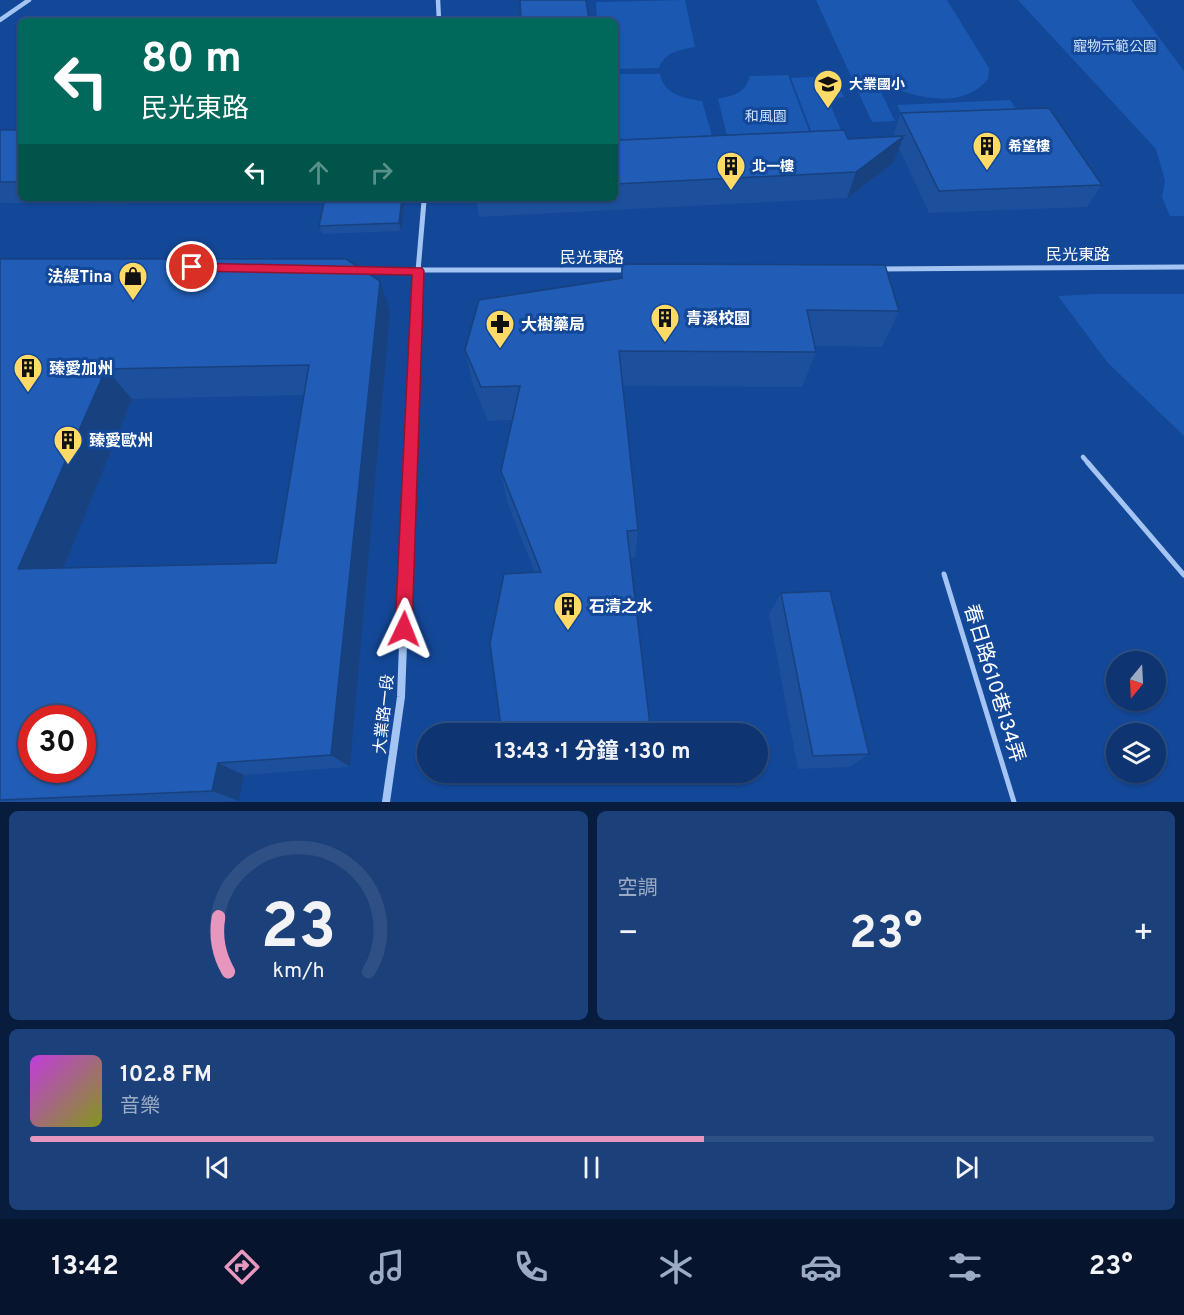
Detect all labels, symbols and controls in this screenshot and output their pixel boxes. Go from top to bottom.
text: 80 m [141,34,242,87]
park label: 寵物示範公園 [1073,38,1157,56]
icon: left [42,42,120,120]
school or university icon: 大業國小 [812,68,844,110]
place label: 大業國小 [849,77,905,94]
text: 民光東路 [141,93,249,127]
park label: 和風園 [745,109,787,126]
building icon: 希望樓 [971,130,1003,172]
place label: 希望樓 [1008,139,1050,156]
building icon: 北一樓 [715,150,747,192]
icon: left [239,156,272,189]
icon: ahead [302,156,335,189]
icon: right [365,156,398,189]
place label: 北一樓 [752,159,794,176]
pin [166,241,217,292]
street label: 民光東路 [1046,246,1110,266]
street label: 民光東路 [560,249,624,269]
icon: arrive [175,250,208,283]
shop icon: 法緹Tina [117,260,149,302]
place label: 法緹Tina [47,268,112,288]
building icon: 青溪校園 [649,302,681,344]
pharmacy icon: 大樹藥局 [484,308,516,350]
place label: 青溪校園 [686,309,750,330]
place label: 大樹藥局 [521,315,585,336]
building icon: 臻愛加州 [12,352,44,394]
place label: 臻愛加州 [49,359,113,380]
building icon: 臻愛歐州 [52,424,84,466]
place label: 臻愛歐州 [89,431,153,452]
building icon: 石清之水 [552,590,584,632]
position arrow [372,597,436,661]
place label: 石清之水 [589,597,653,618]
street label: 春日路610巷134弄 [957,601,1030,766]
north arrow [1106,651,1166,711]
map controls [1106,651,1166,783]
street label: 大業路一段 [371,673,399,755]
speed limit sign: 30 [18,705,96,783]
button: layers [1106,723,1166,783]
text: 13:43 · 1 分鐘 · 130 m [495,739,690,766]
text: 空調 [618,876,658,902]
text: 23 [260,891,336,970]
text: 23° [849,907,922,964]
text: − [618,914,639,956]
text: + [1133,914,1154,956]
text: km/h [272,959,324,986]
text: 102.8 FM [120,1062,212,1089]
text: 音樂 [120,1094,160,1120]
icon: previous [201,1151,234,1184]
icon: pause [575,1151,608,1184]
icon: next [950,1151,983,1184]
icon: directions [221,1246,263,1288]
icon: music [366,1246,408,1288]
icon: phone [510,1246,552,1288]
icon: climate [655,1246,697,1288]
icon: car [800,1246,842,1288]
icon: filters [944,1246,986,1288]
text: 13:42 [51,1250,119,1284]
text: 23° [1089,1250,1133,1284]

